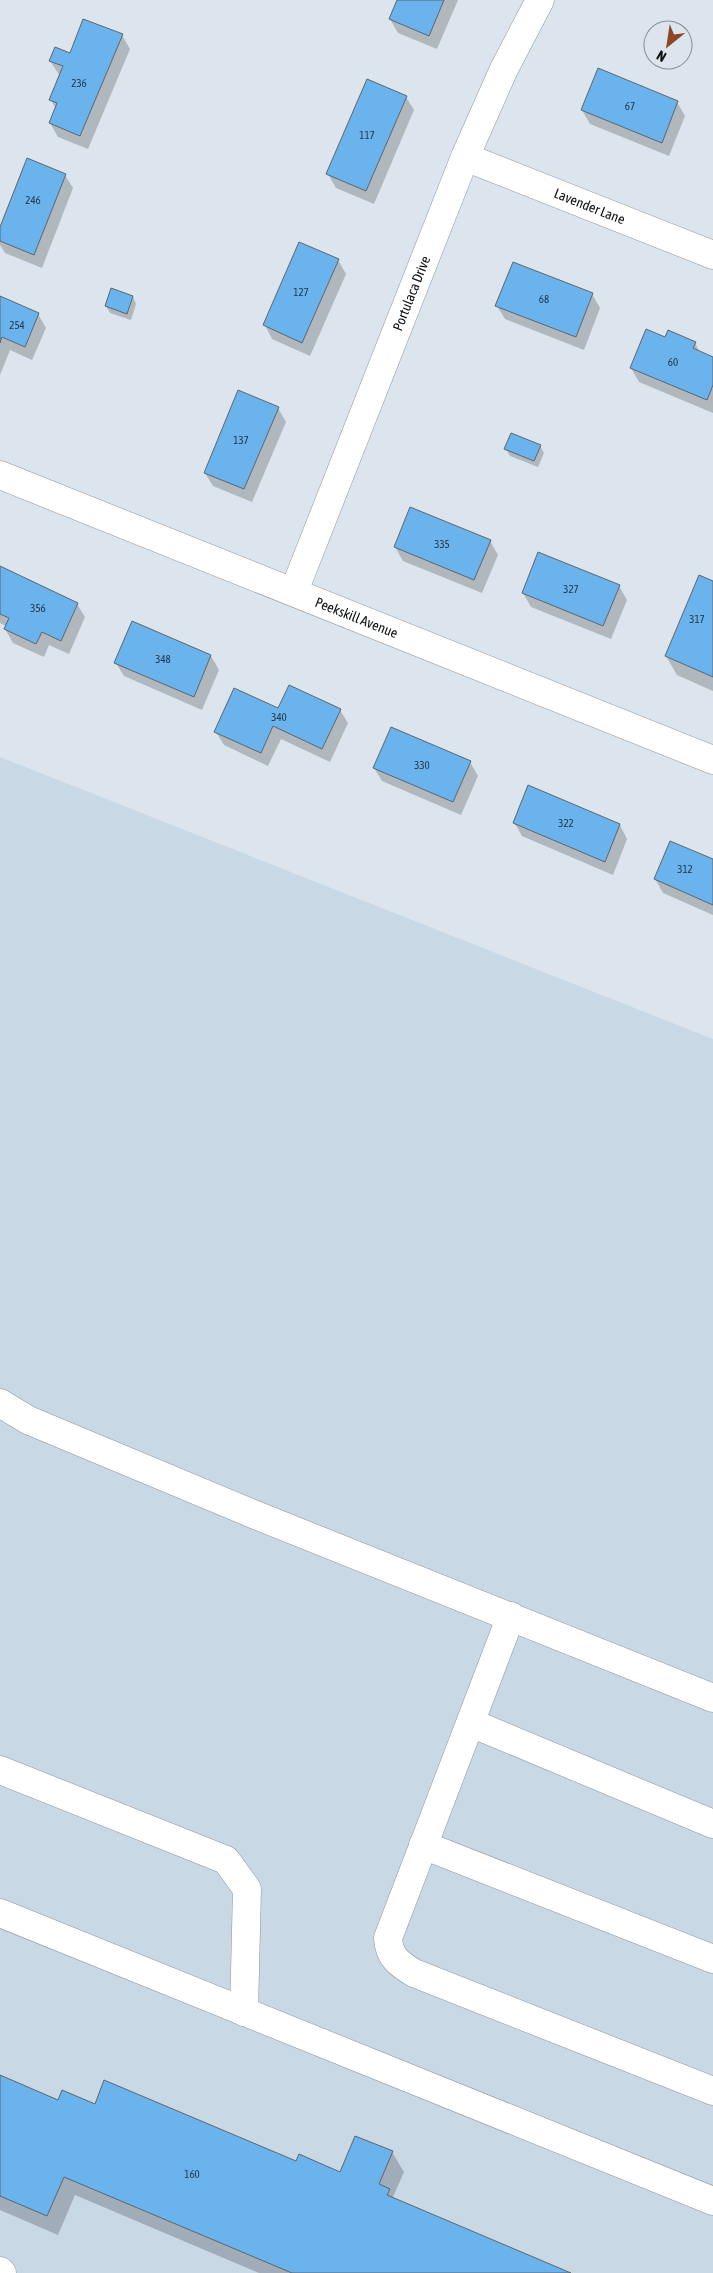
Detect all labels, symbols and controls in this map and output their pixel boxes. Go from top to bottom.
north arrow [643,20,693,70]
text: N [654,47,669,65]
house number: 236 [71,77,87,89]
house number: 67 [625,100,635,112]
house number: 117 [359,129,375,141]
street label: Lavender Lane [552,185,627,227]
house number: 246 [25,194,41,206]
street label: Portulaca Drive [389,253,433,333]
house number: 127 [293,286,309,298]
house number: 68 [539,293,549,305]
house number: 254 [9,319,25,331]
house number: 60 [668,356,678,368]
house number: 137 [233,434,249,446]
house number: 335 [434,538,450,550]
house number: 327 [563,583,579,595]
street label: Peekskill Avenue [313,594,400,641]
house number: 356 [30,602,46,614]
house number: 317 [689,613,705,625]
house number: 348 [155,653,171,665]
house number: 340 [271,711,287,723]
house number: 330 [414,759,430,771]
house number: 322 [558,817,574,829]
house number: 312 [677,863,693,875]
house number: 160 [184,2168,200,2180]

